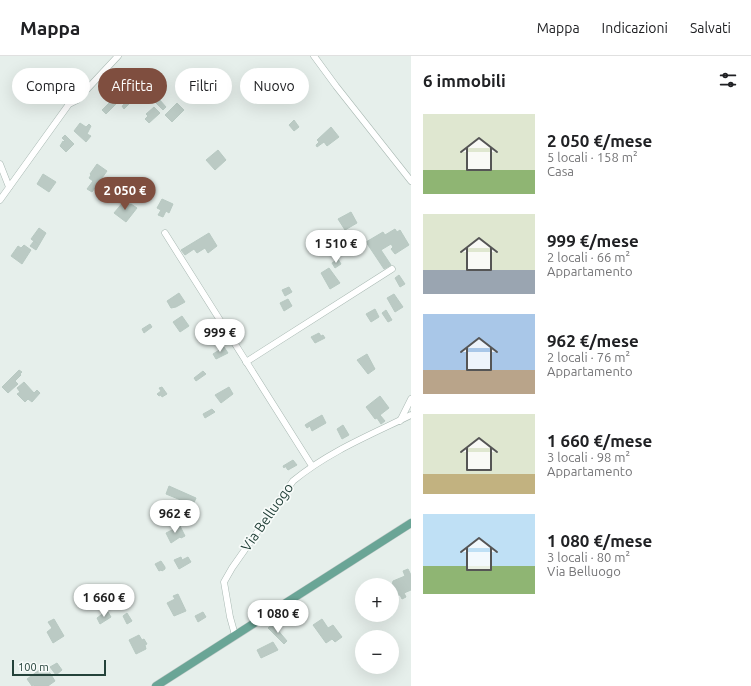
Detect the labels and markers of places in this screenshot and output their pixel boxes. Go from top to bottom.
pin: 2 050 € [88,177,162,211]
pin: 1 510 € [299,230,373,264]
pin: 999 € [192,319,248,353]
pin: 962 € [147,500,203,534]
pin: 1 660 € [67,584,141,618]
pin: 1 080 € [241,600,315,634]

